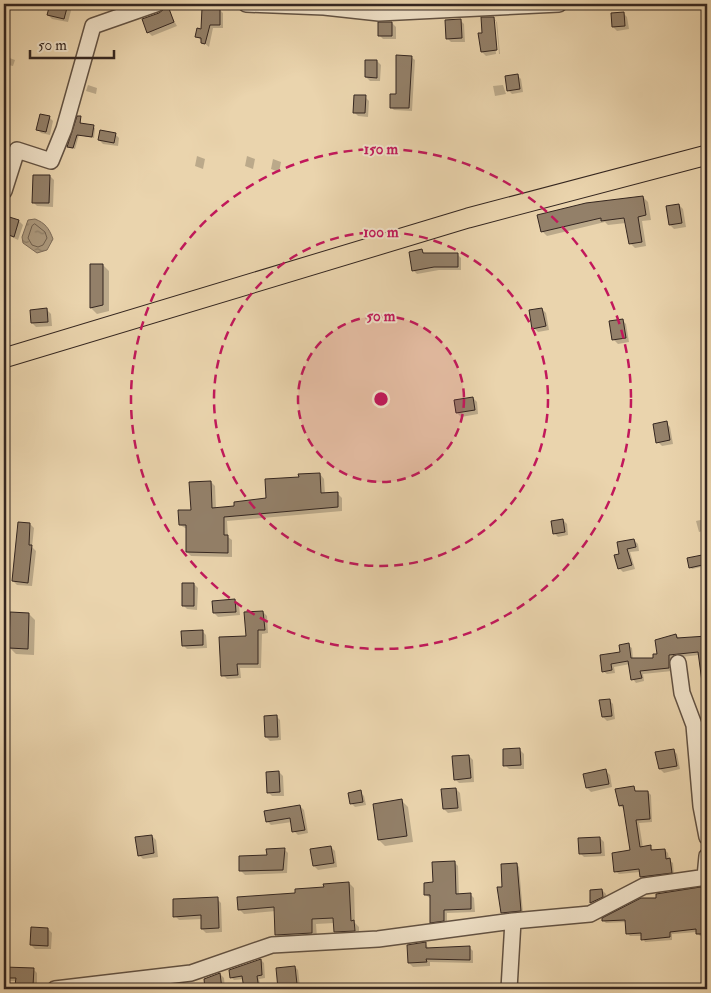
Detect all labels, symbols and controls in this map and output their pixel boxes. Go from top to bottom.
scale bar [30,28,114,60]
text: 50 m [38,36,67,55]
text: 150 m [364,140,398,159]
text: 100 m [363,223,399,242]
text: 50 m [367,307,396,326]
centre of rings [372,390,390,408]

